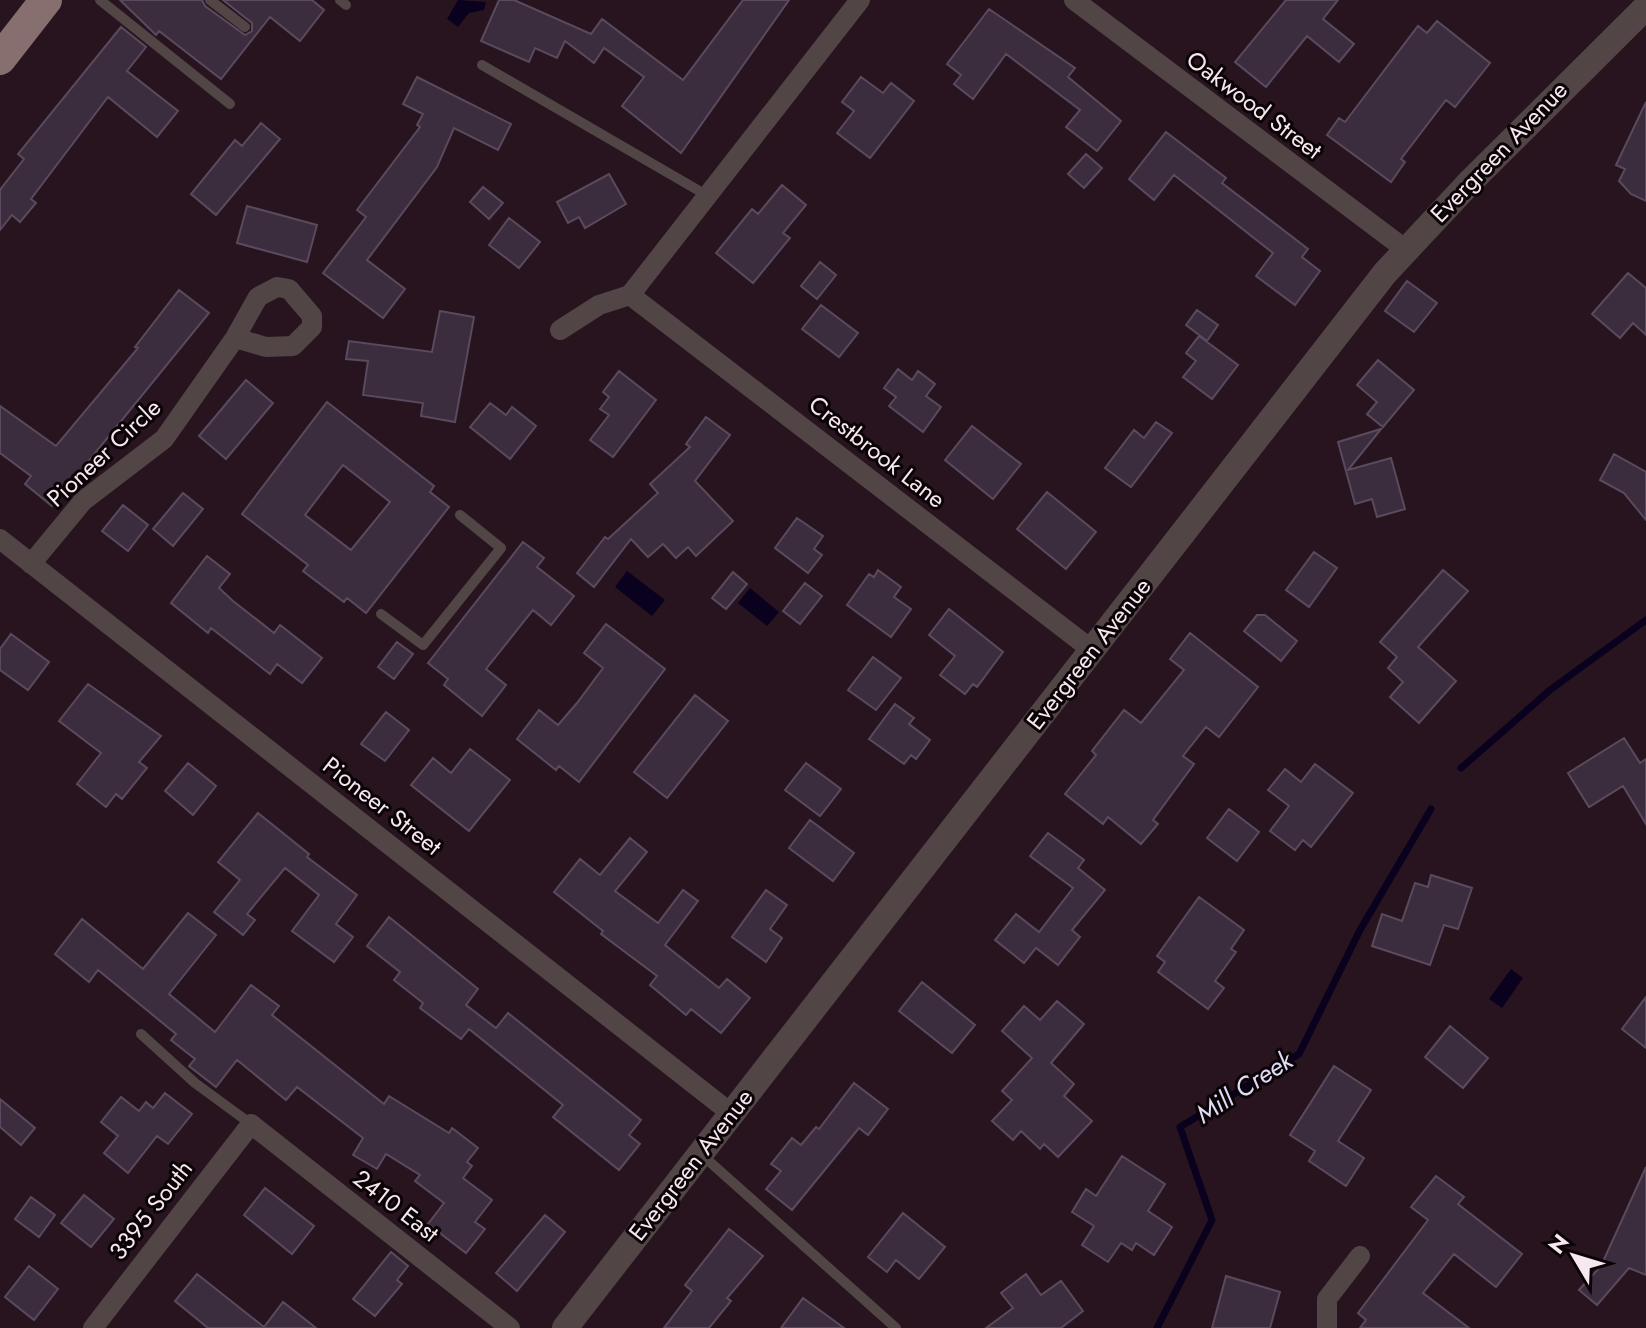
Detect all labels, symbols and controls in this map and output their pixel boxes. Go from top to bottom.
street label: Oakwood Street [1179,42,1330,167]
street label: Evergreen Avenue [1422,73,1575,230]
street label: Crestbrook Lane [802,387,953,516]
street label: Pioneer Circle [39,390,169,515]
street label: Evergreen Avenue [1018,570,1159,737]
street label: Pioneer Street [315,748,449,863]
water label: Mill Creek [1188,1040,1302,1133]
street label: Evergreen Avenue [620,1081,761,1248]
street label: 3395 South [100,1152,201,1267]
street label: 2410 East [346,1161,447,1250]
north arrow [1534,1216,1614,1296]
text: N [1540,1227,1576,1260]

